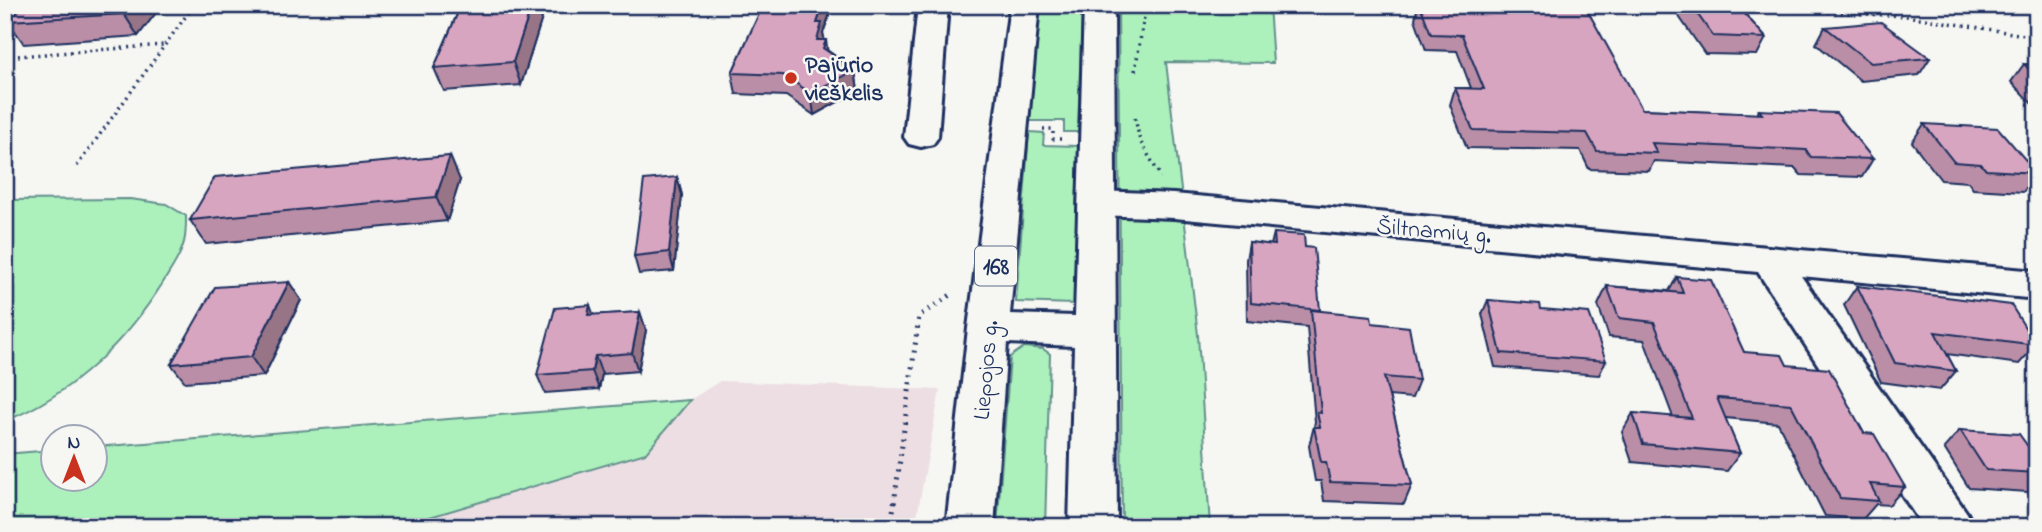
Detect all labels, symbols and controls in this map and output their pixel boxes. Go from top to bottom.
place label: Pajūrio vieškelis [804,49,883,112]
marker: Pajūrio vieškelis [783,70,799,86]
street label: Šiltnamių g. [1375,210,1493,255]
road number: 168 [975,246,1017,286]
street label: Liepojos g. [966,319,1009,422]
north arrow [38,424,108,494]
text: N [68,430,81,457]

